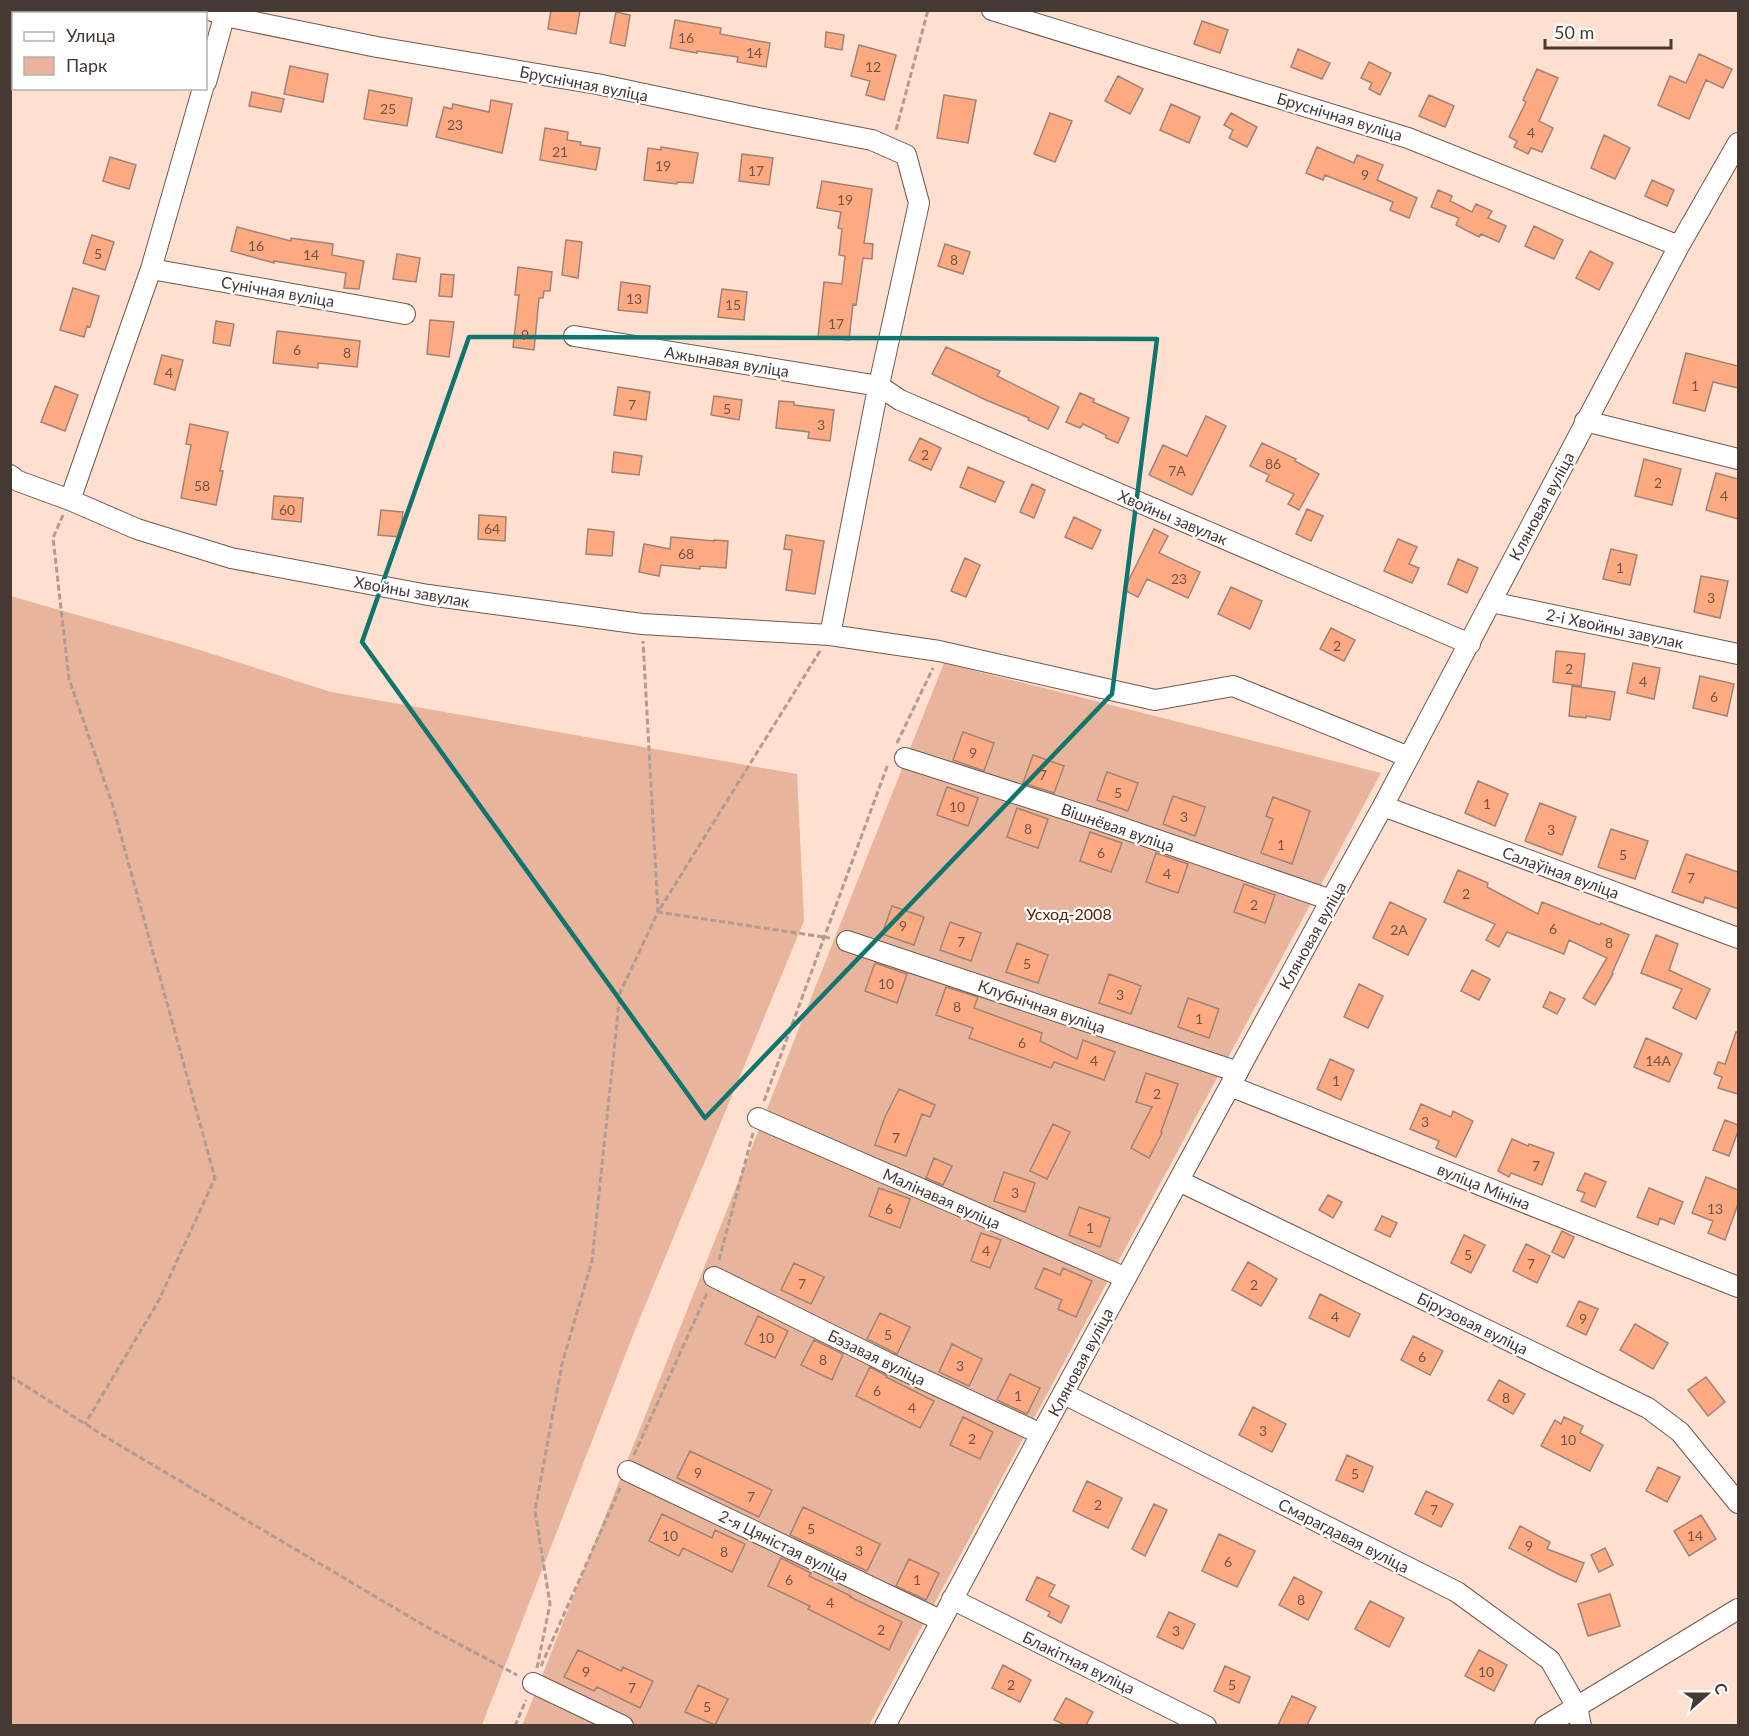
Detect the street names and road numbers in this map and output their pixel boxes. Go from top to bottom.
street label: Бруснічная вуліца [518,61,650,105]
street label: Бруснічная вуліца [1275,88,1405,144]
street label: Сунічная вуліца [220,272,336,310]
street label: Ажынавая вуліца [663,342,791,380]
street label: Кляновая вуліца [1504,449,1578,563]
street label: Хвойны завулак [1115,485,1231,549]
street label: Хвойны завулак [353,571,472,611]
street label: 2-і Хвойны завулак [1544,604,1686,652]
street label: Вішнёвая вуліца [1059,799,1177,855]
street label: Салаўіная вуліца [1500,842,1622,902]
street label: Кляновая вуліца [1275,878,1349,992]
street label: Клубнічная вуліца [976,975,1108,1037]
street label: вуліца Мініна [1435,1159,1533,1213]
street label: Малінавая вуліца [880,1164,1004,1232]
street label: Бірузовая вуліца [1415,1288,1531,1358]
street label: Кляновая вуліца [1043,1305,1117,1419]
street label: Бэзавая вуліца [825,1325,929,1389]
street label: Смарагдавая вуліца [1275,1494,1413,1576]
street label: 2-я Цяністая вуліца [716,1505,852,1585]
street label: Блакітная вуліца [1020,1627,1138,1697]

